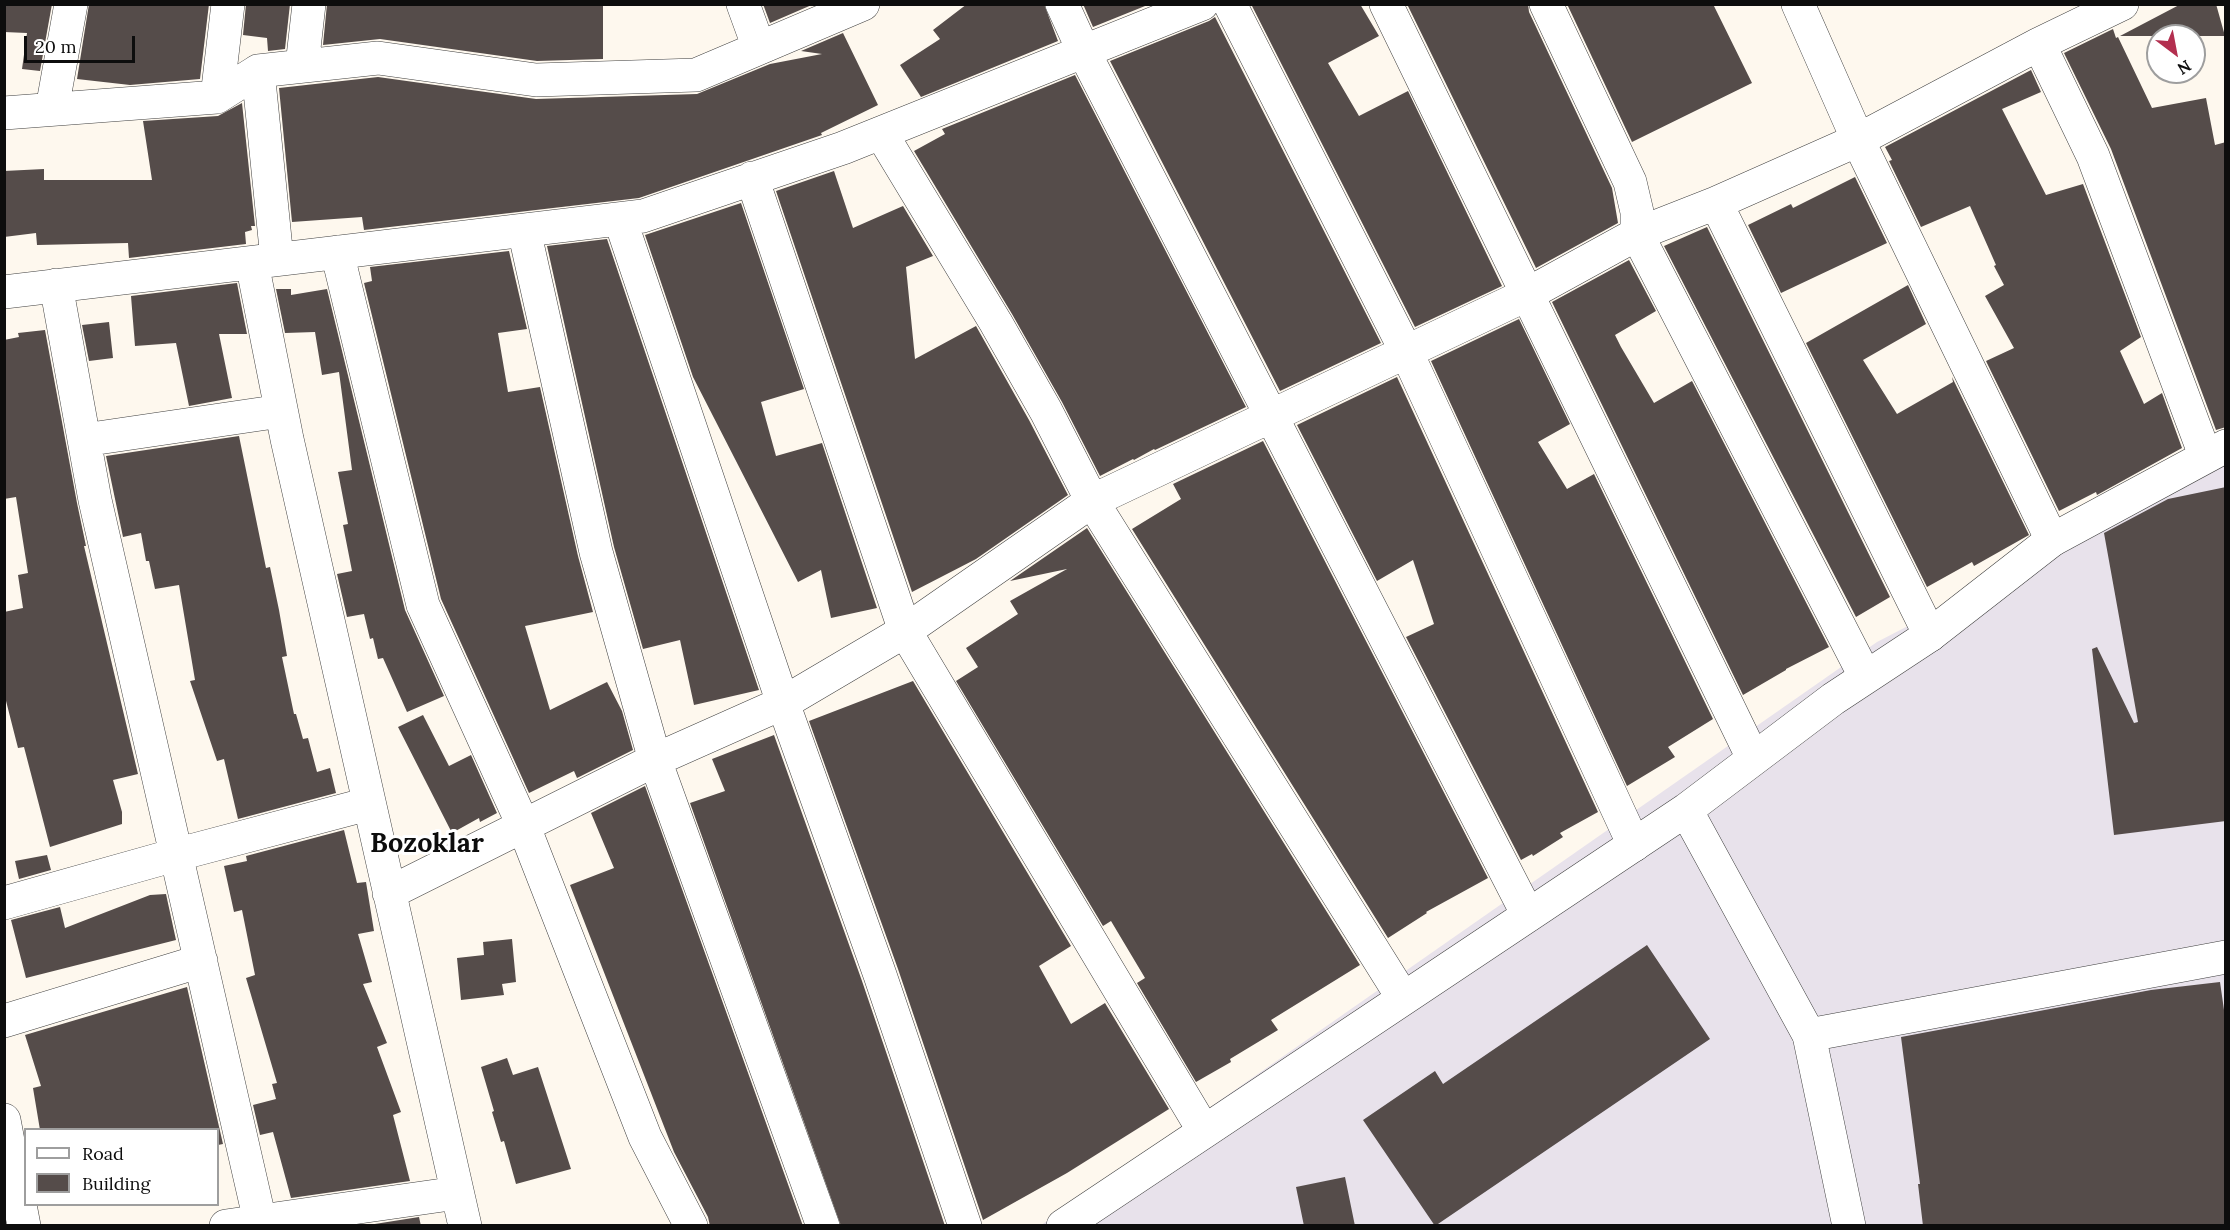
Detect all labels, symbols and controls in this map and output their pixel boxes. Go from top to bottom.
scale bar [27,24,138,62]
north arrow [2146,24,2206,84]
text: 20 m [35,35,77,58]
text: N [2174,56,2195,79]
district label: Bozoklar [370,828,484,860]
legend [24,1128,219,1206]
text: Road [82,1142,124,1165]
text: Building [82,1172,150,1195]

